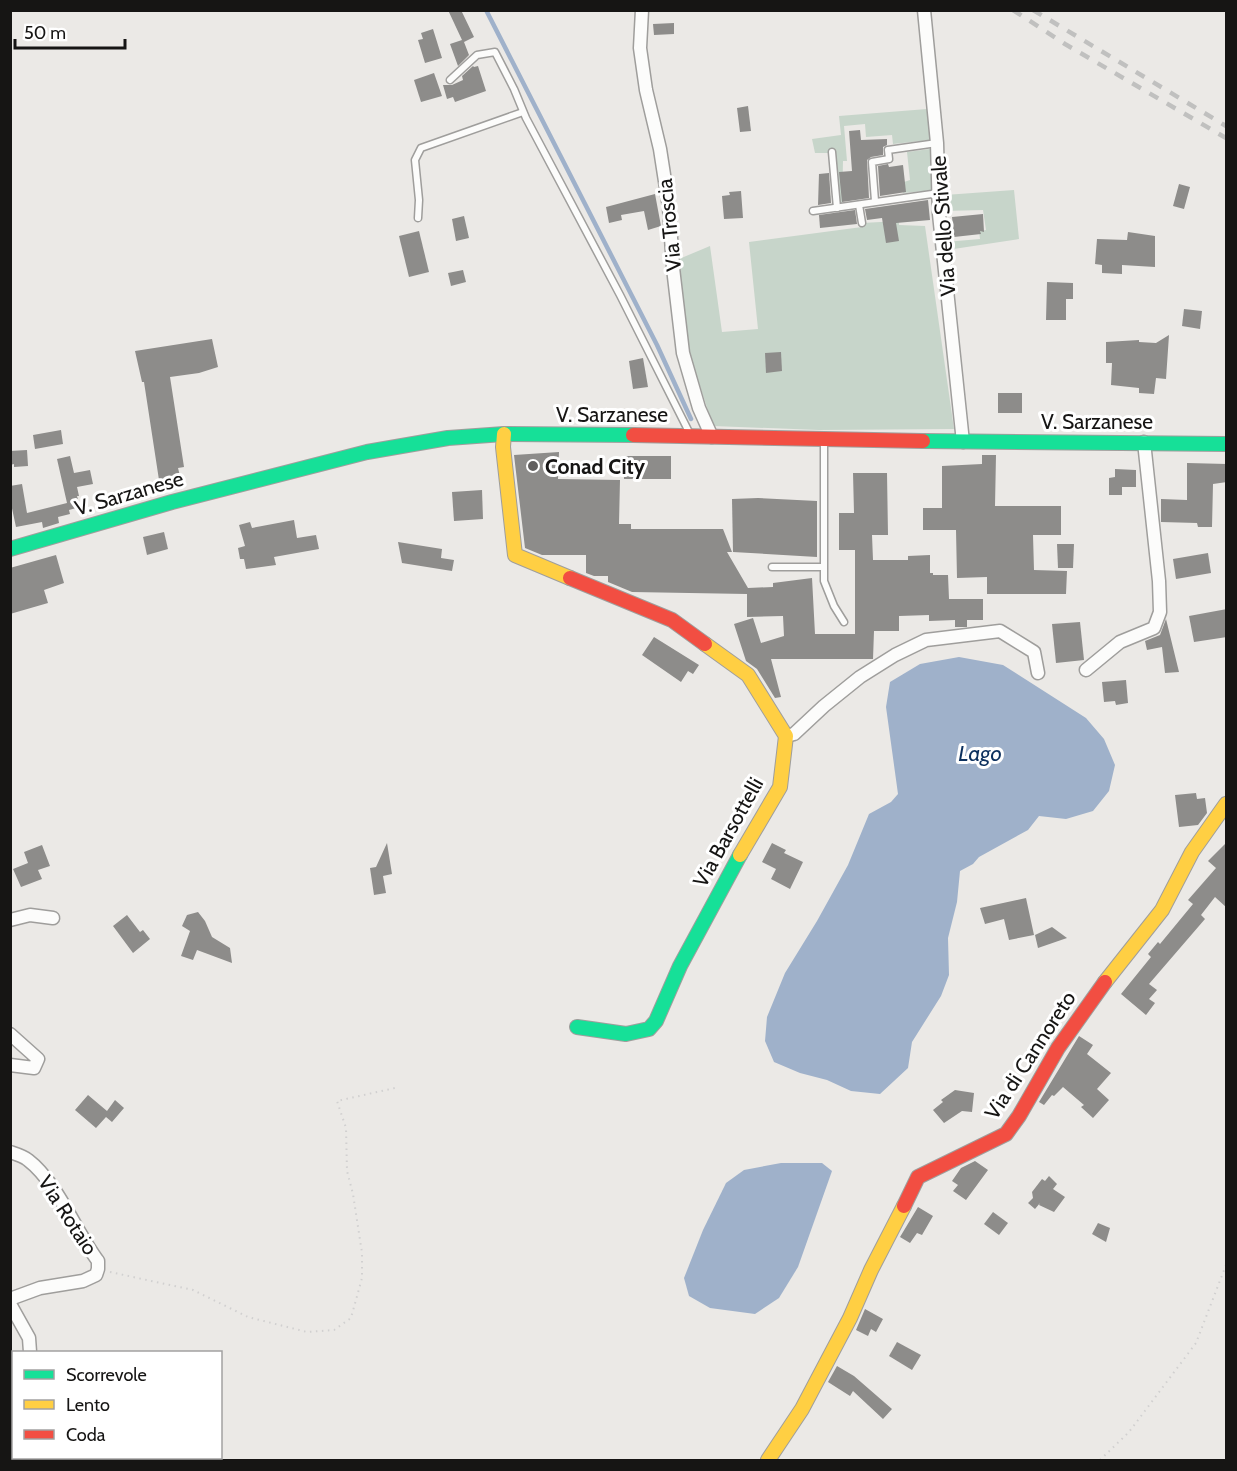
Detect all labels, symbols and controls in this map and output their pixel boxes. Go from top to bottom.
scale bar [15,12,124,50]
text: 50 m [24,22,66,44]
street label: Via dello Stivale [926,155,960,297]
street label: Via Troscia [652,177,686,273]
street label: V. Sarzanese [556,402,668,427]
street label: V. Sarzanese [1041,409,1153,434]
place label: Conad City [545,454,646,479]
marker: Conad City [526,459,540,473]
street label: V. Sarzanese [72,465,186,520]
water label: Lago [958,740,1002,767]
street label: Via Barsottelli [688,773,768,891]
street label: Via di Cannoreto [979,986,1081,1124]
street label: Via Rotaio [33,1171,103,1259]
legend [12,1351,222,1459]
text: Scorrevole [66,1364,147,1386]
text: Lento [66,1394,110,1416]
text: Coda [66,1424,106,1446]

